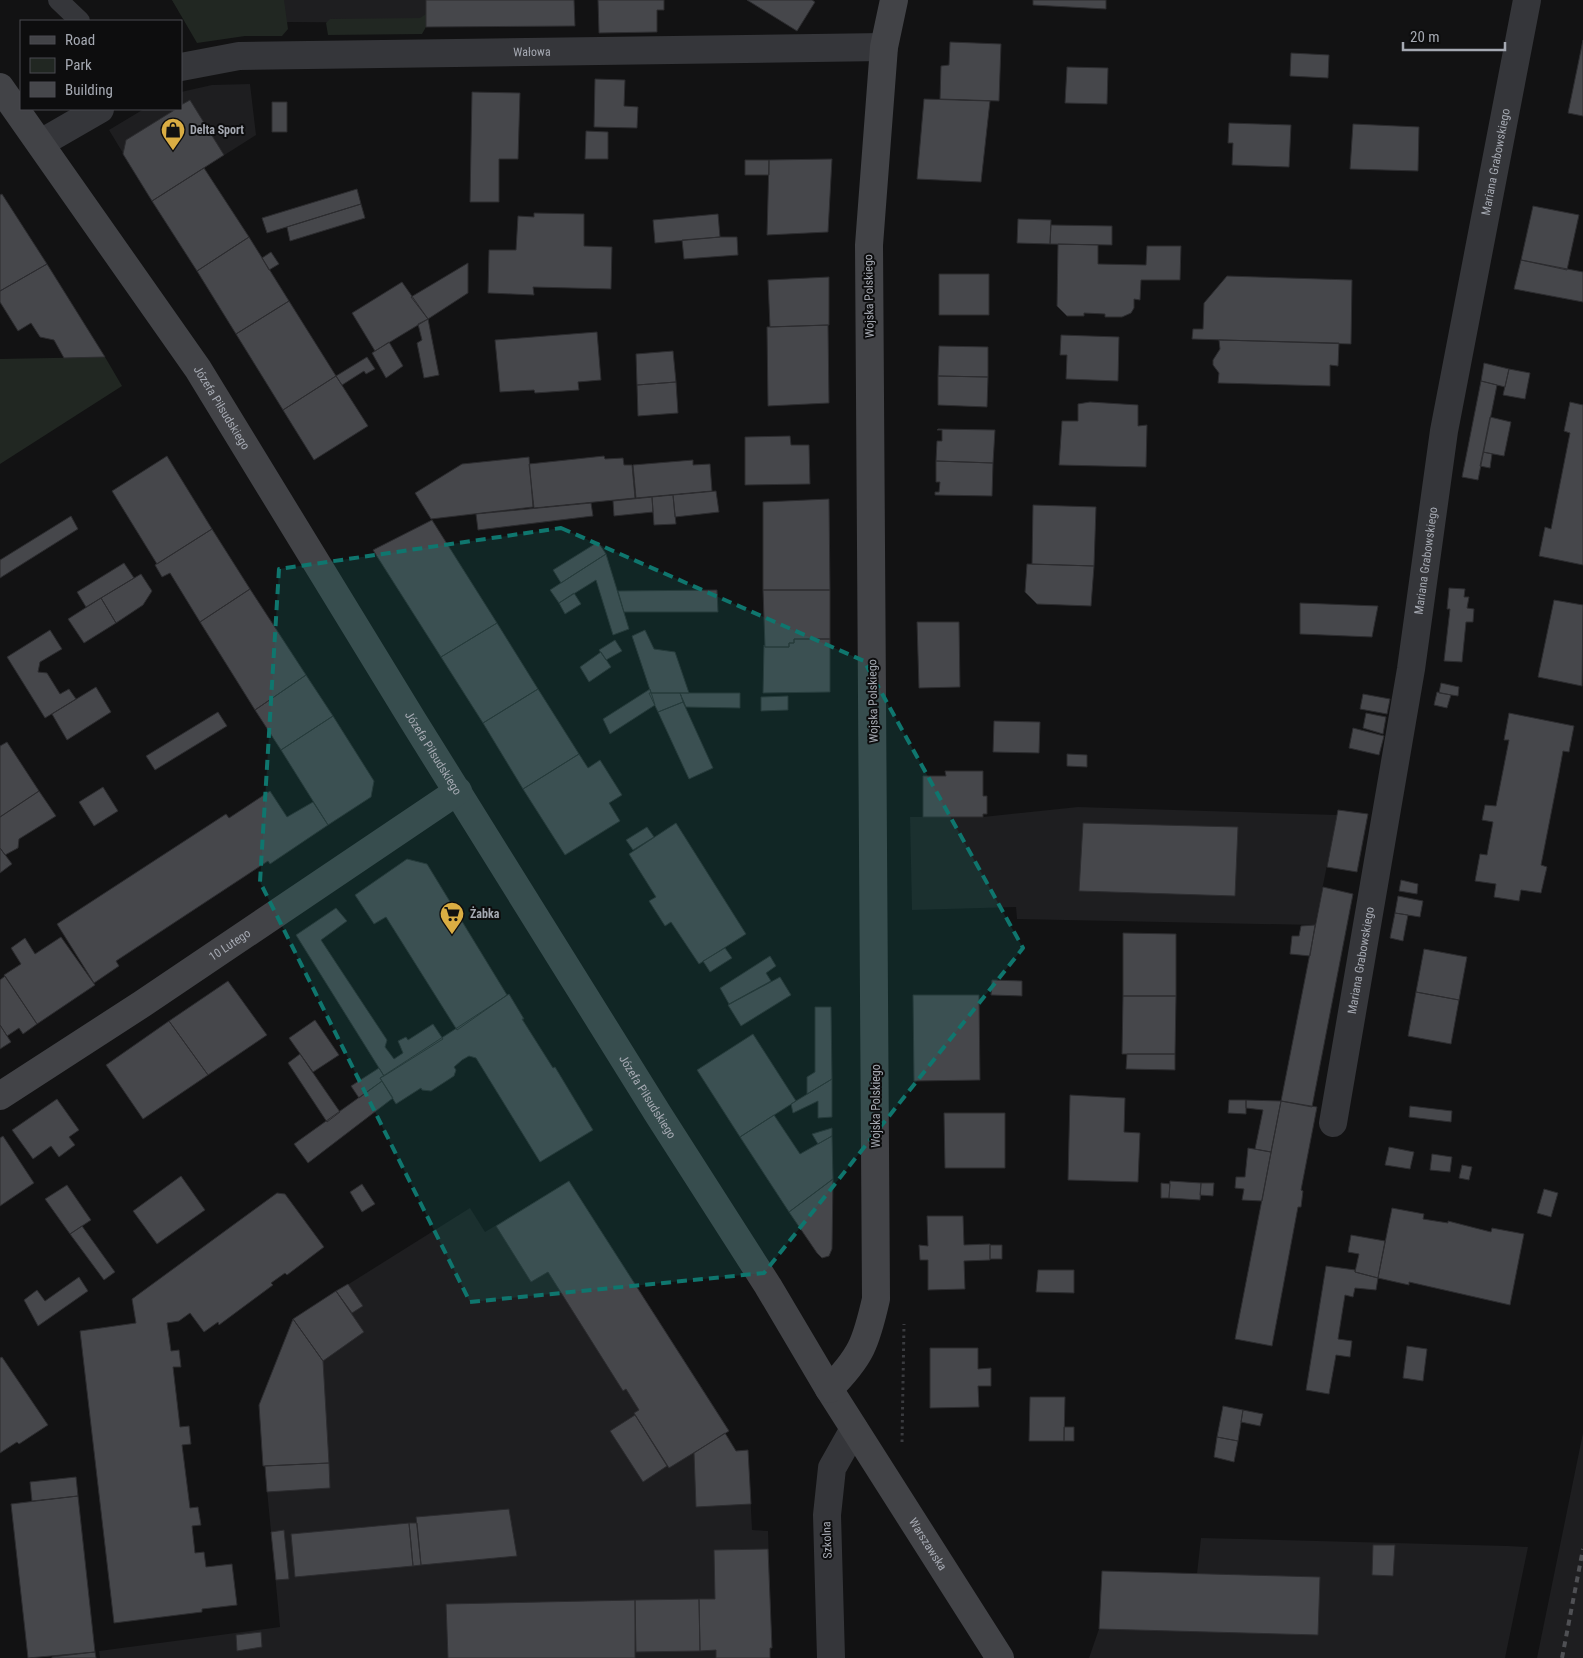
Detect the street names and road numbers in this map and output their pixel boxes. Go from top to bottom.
street label: Wałowa [513,45,551,59]
street label: Mariana Grabowskiego [1479,107,1513,217]
street label: Wojska Polskiego [861,254,877,338]
street label: Józefa Piłsudskiego [191,363,253,452]
street label: Mariana Grabowskiego [1412,506,1440,615]
street label: Wojska Polskiego [865,659,881,743]
street label: Józefa Piłsudskiego [402,709,465,797]
street label: Mariana Grabowskiego [1345,906,1377,1015]
street label: 10 Lutego [206,926,253,964]
street label: Józefa Piłsudskiego [616,1053,679,1141]
street label: Wojska Polskiego [869,1064,883,1148]
street label: Warszawska [906,1515,950,1573]
street label: Szkolna [819,1521,835,1559]

